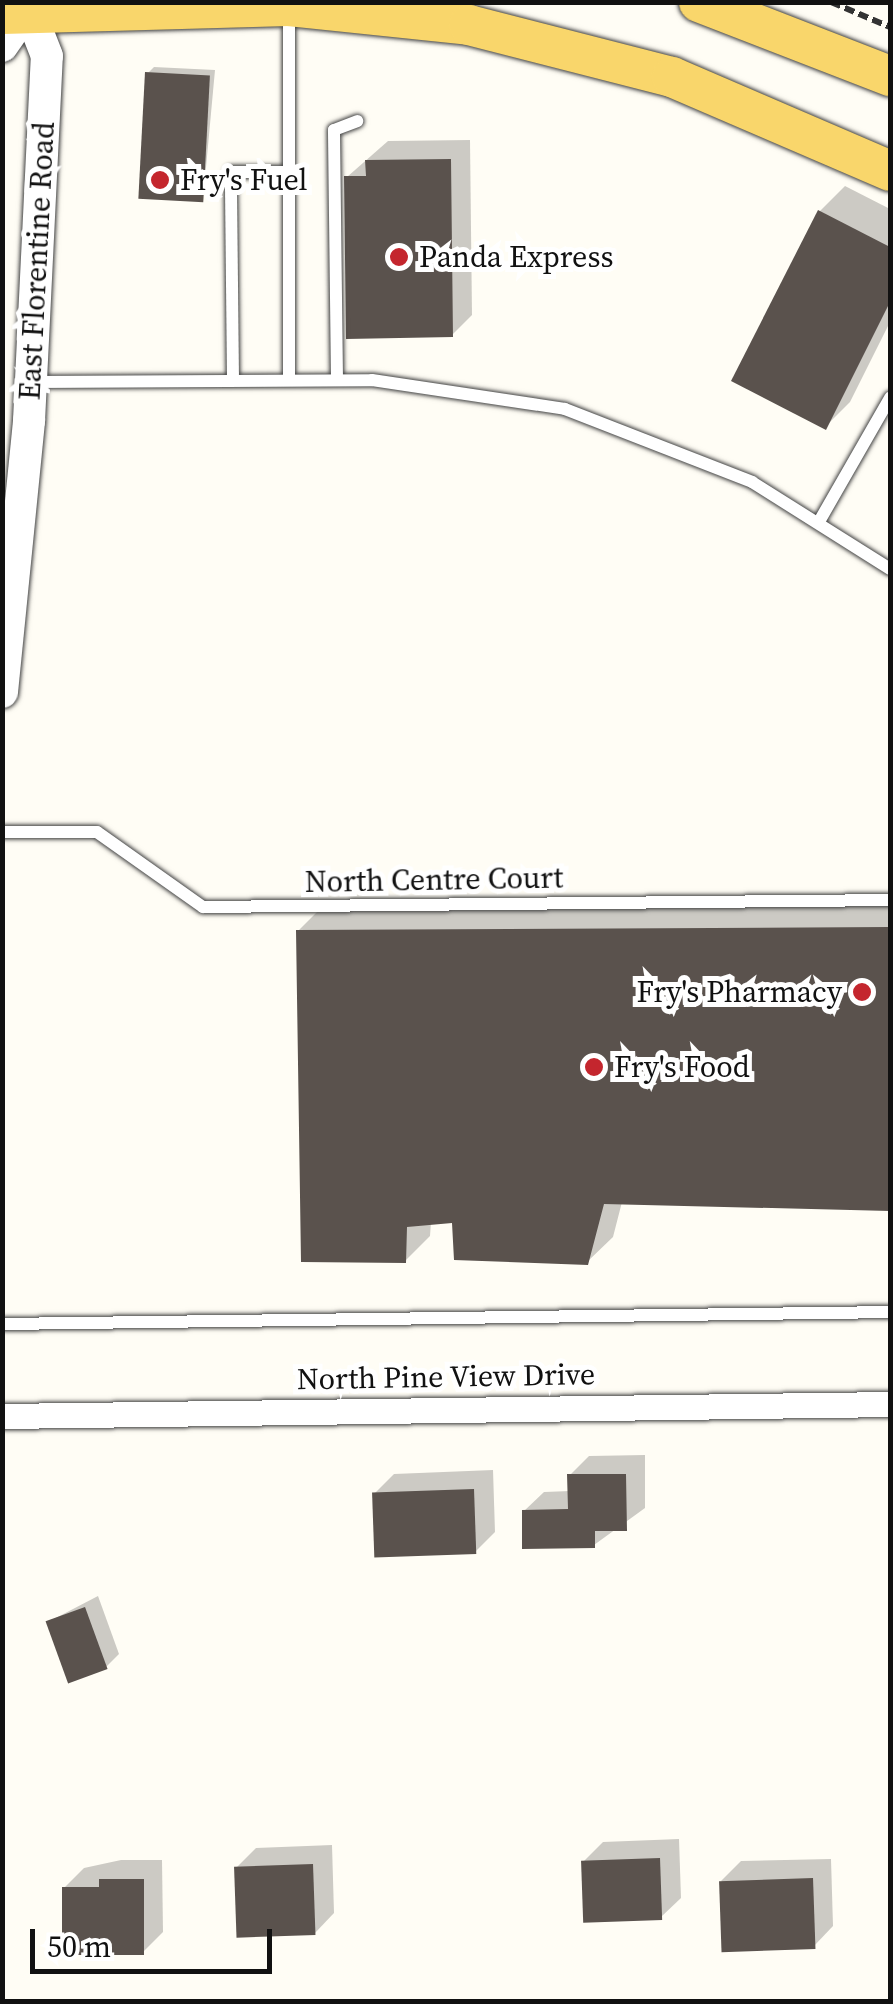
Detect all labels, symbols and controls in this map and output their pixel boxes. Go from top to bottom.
street label: East Florentine Road [12,121,62,401]
place label: Fry's Fuel [180,162,308,198]
marker: Fry's Fuel [149,169,171,191]
place label: Panda Express [419,239,613,275]
marker: Panda Express [388,246,410,268]
street label: North Centre Court [304,860,564,900]
place label: Fry's Pharmacy [637,974,842,1010]
marker: Fry's Pharmacy [851,981,873,1003]
place label: Fry's Food [614,1049,750,1085]
marker: Fry's Food [583,1056,605,1078]
street label: North Pine View Drive [296,1356,596,1398]
scale bar [35,1909,278,1971]
text: 50 m [47,1926,111,1967]

